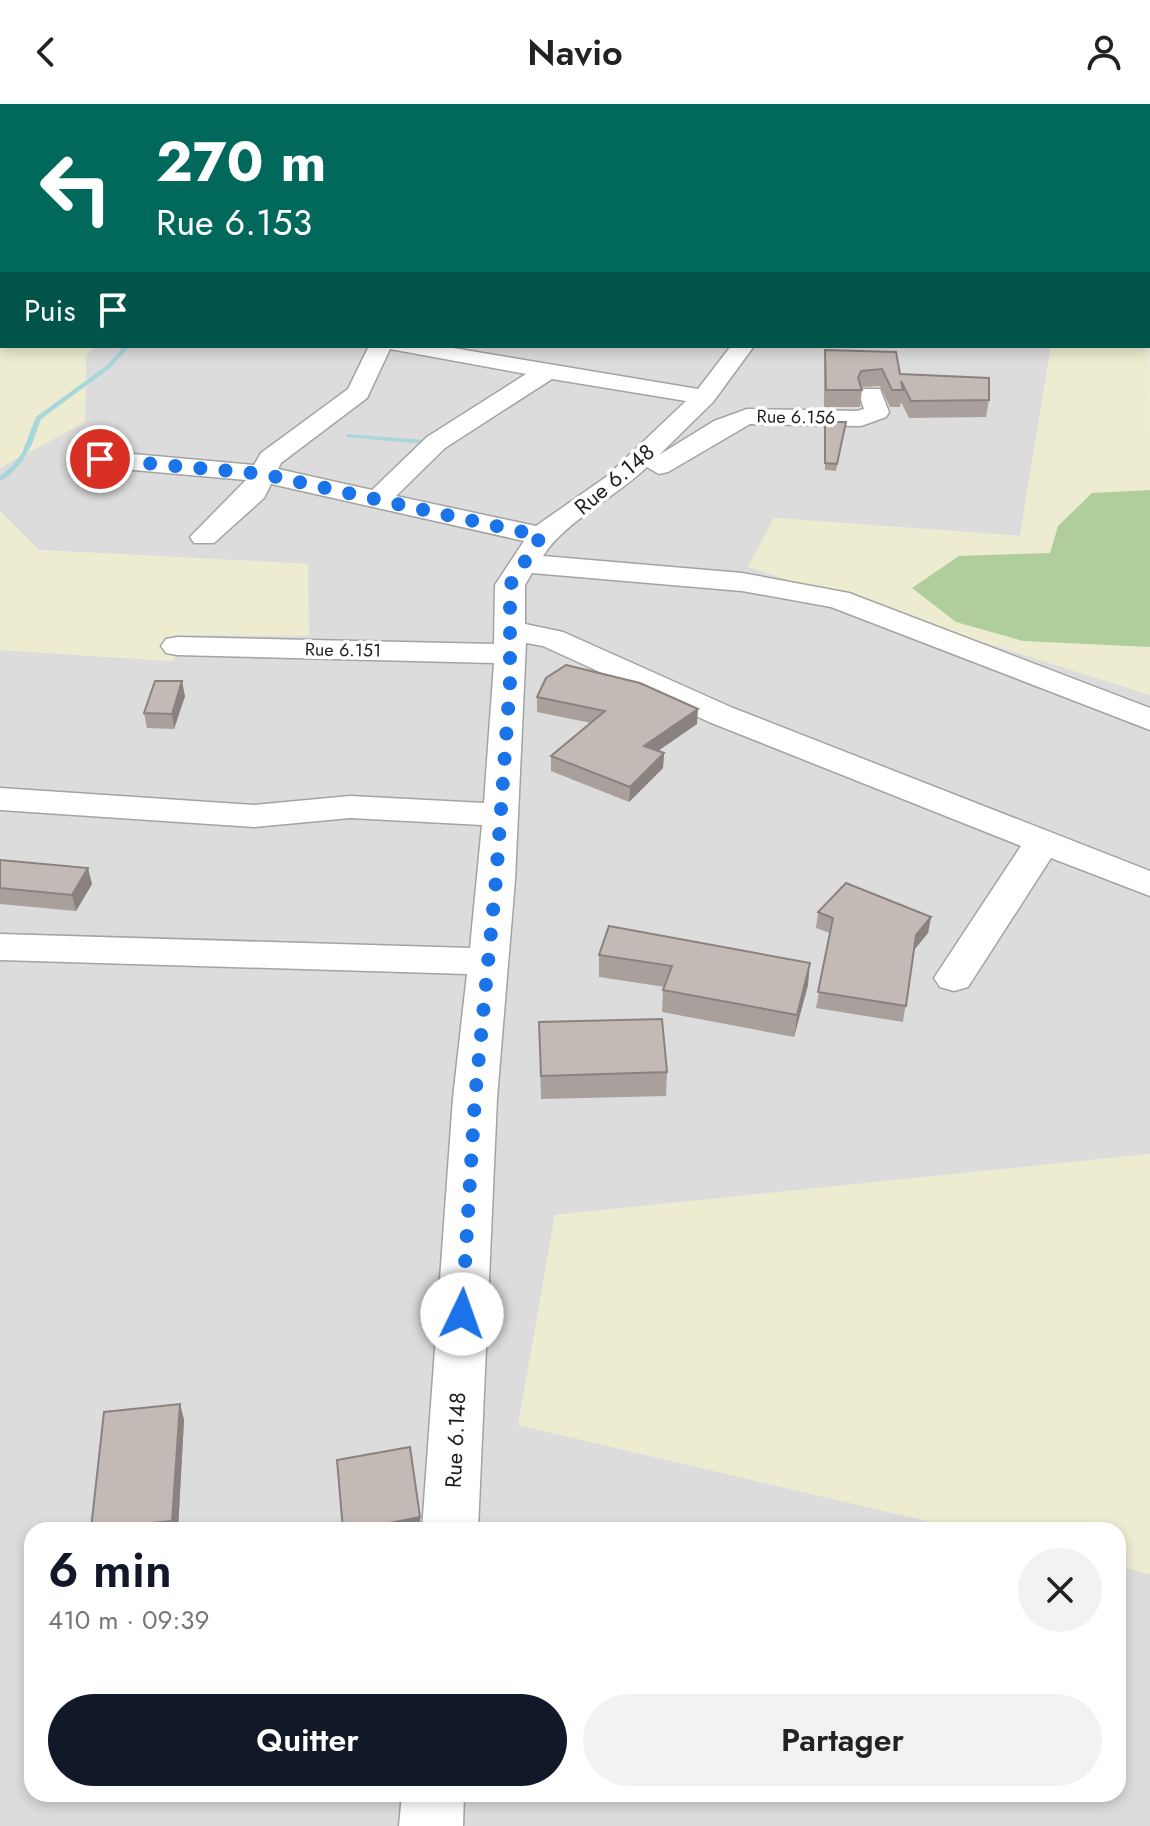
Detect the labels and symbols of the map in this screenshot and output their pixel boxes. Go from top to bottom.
street label: Rue 6.156 [756,403,836,431]
pin [66,425,134,493]
street label: Rue 6.148 [567,436,661,522]
street label: Rue 6.151 [305,636,381,664]
position arrow [420,1272,504,1356]
street label: Rue 6.148 [437,1391,473,1489]

